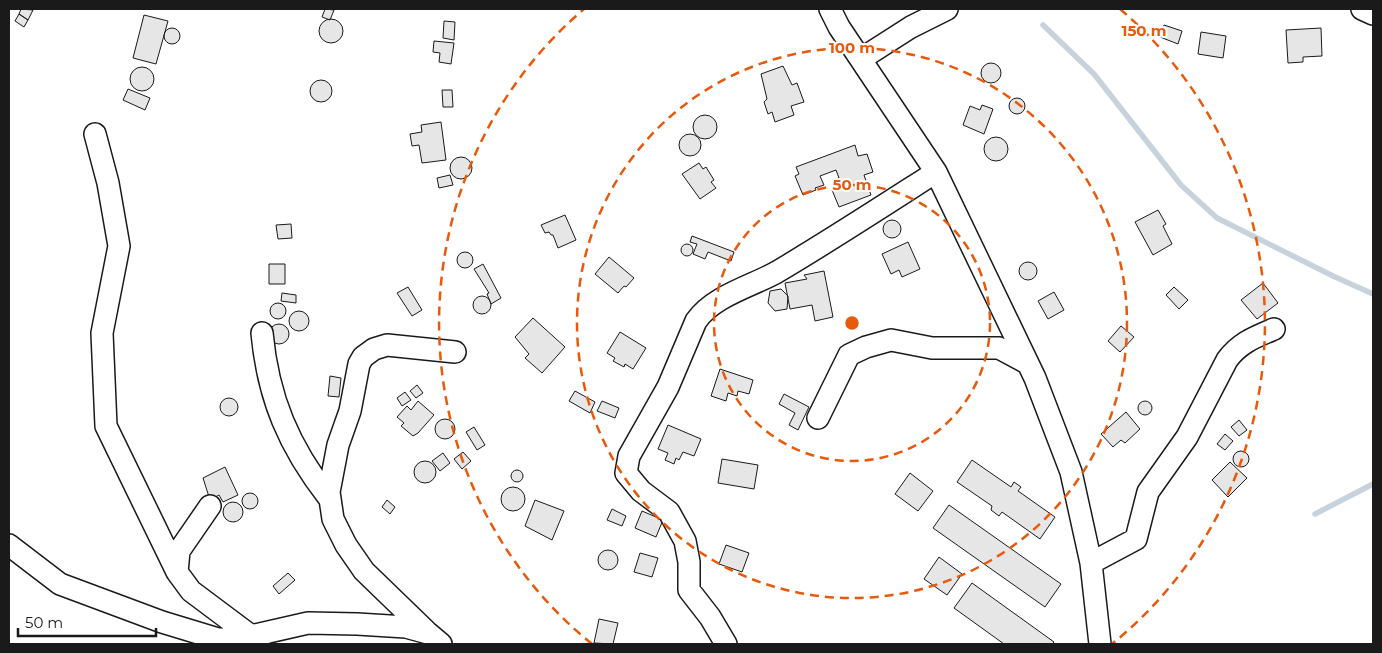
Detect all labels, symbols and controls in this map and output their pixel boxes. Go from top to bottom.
text: 150 m [1122,21,1166,40]
text: 100 m [829,38,875,57]
text: 50 m [832,175,872,194]
centre of rings [843,314,861,332]
scale bar [18,606,155,638]
text: 50 m [25,613,63,632]

